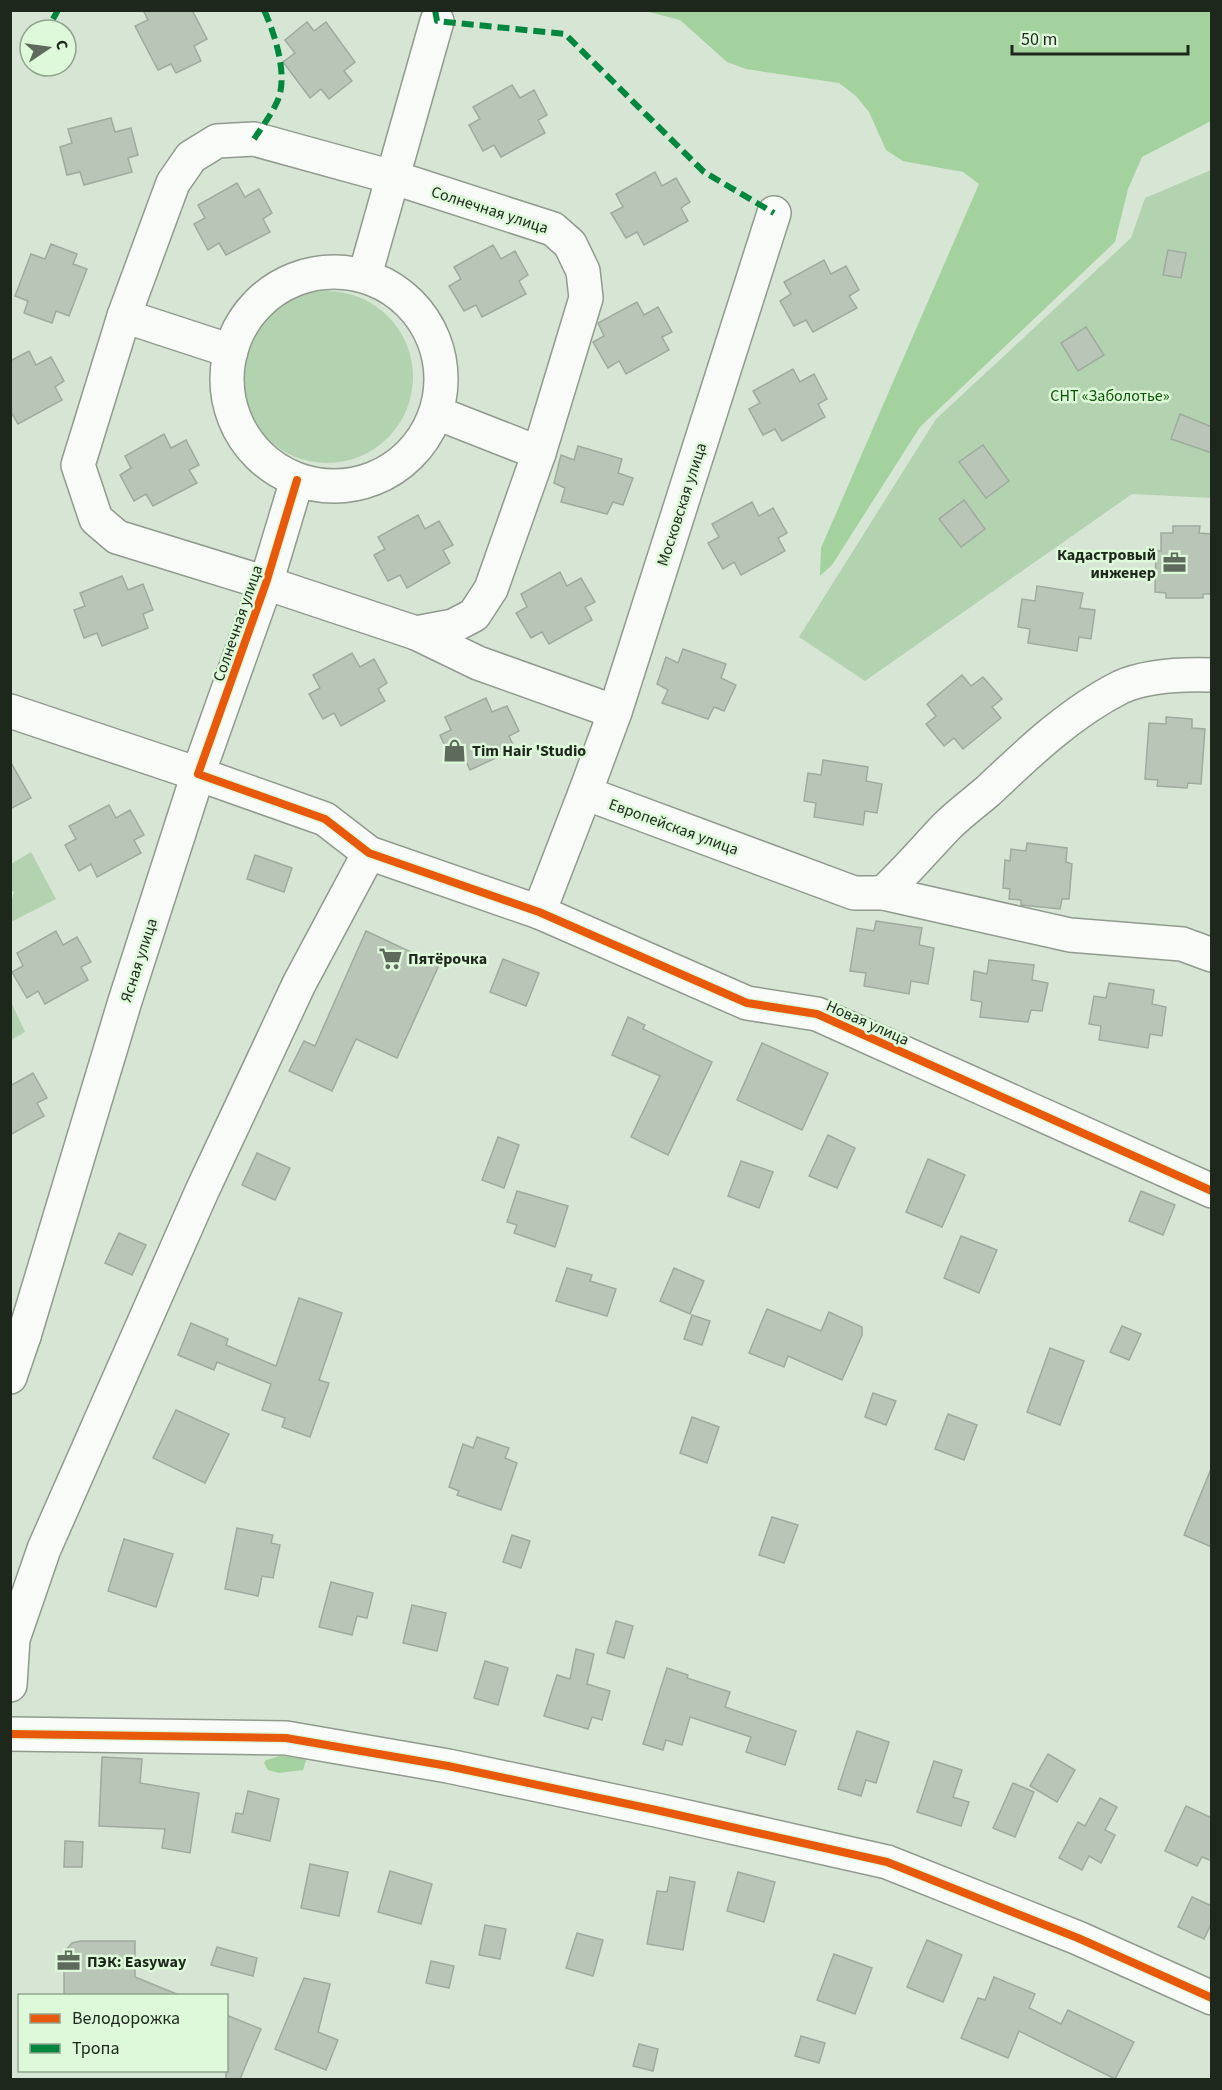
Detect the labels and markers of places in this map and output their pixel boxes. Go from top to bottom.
place label: Кадастровый инженер [1057,544,1156,584]
office icon: Кадастровый инженер [1161,550,1187,576]
shop icon: Tim Hair 'Studio [441,737,467,763]
place label: Tim Hair 'Studio [472,740,586,762]
supermarket icon: Пятёрочка [377,945,403,971]
place label: Пятёрочка [408,948,487,970]
office icon: ПЭК: Easyway [56,1948,82,1974]
place label: ПЭК: Easyway [87,1951,187,1973]

